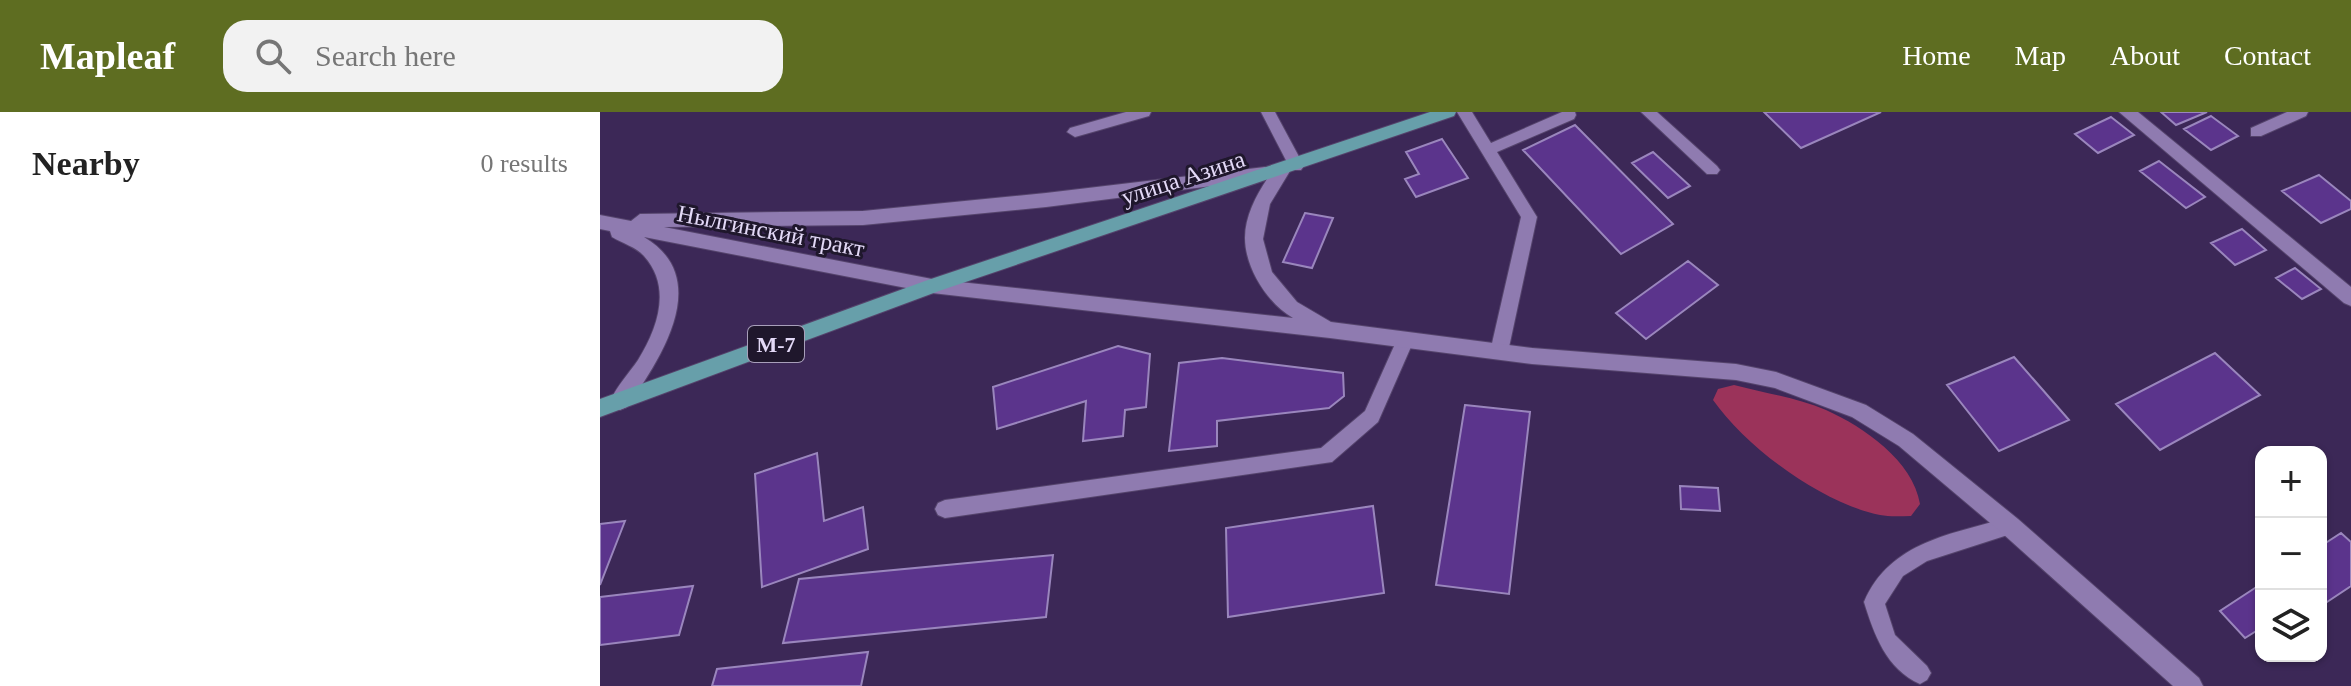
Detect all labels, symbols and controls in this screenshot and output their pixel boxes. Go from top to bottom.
search box [223,20,783,92]
icon: search [251,34,295,78]
text: Mapleaf [40,35,175,77]
text: Search here [315,39,456,72]
text: Home [1902,40,1971,71]
text: Map [2015,40,2066,71]
text: About [2110,40,2180,71]
text: Contact [2224,40,2311,71]
text: Nearby [32,145,140,182]
street label: улица Азина [1118,146,1248,210]
text: 0 results [481,149,568,178]
street label: Нылгинский тракт [675,200,867,262]
road number: М-7 [748,326,804,362]
map controls [2255,446,2327,662]
button: + [2255,446,2327,518]
button: − [2255,518,2327,590]
button: layers [2255,590,2327,662]

